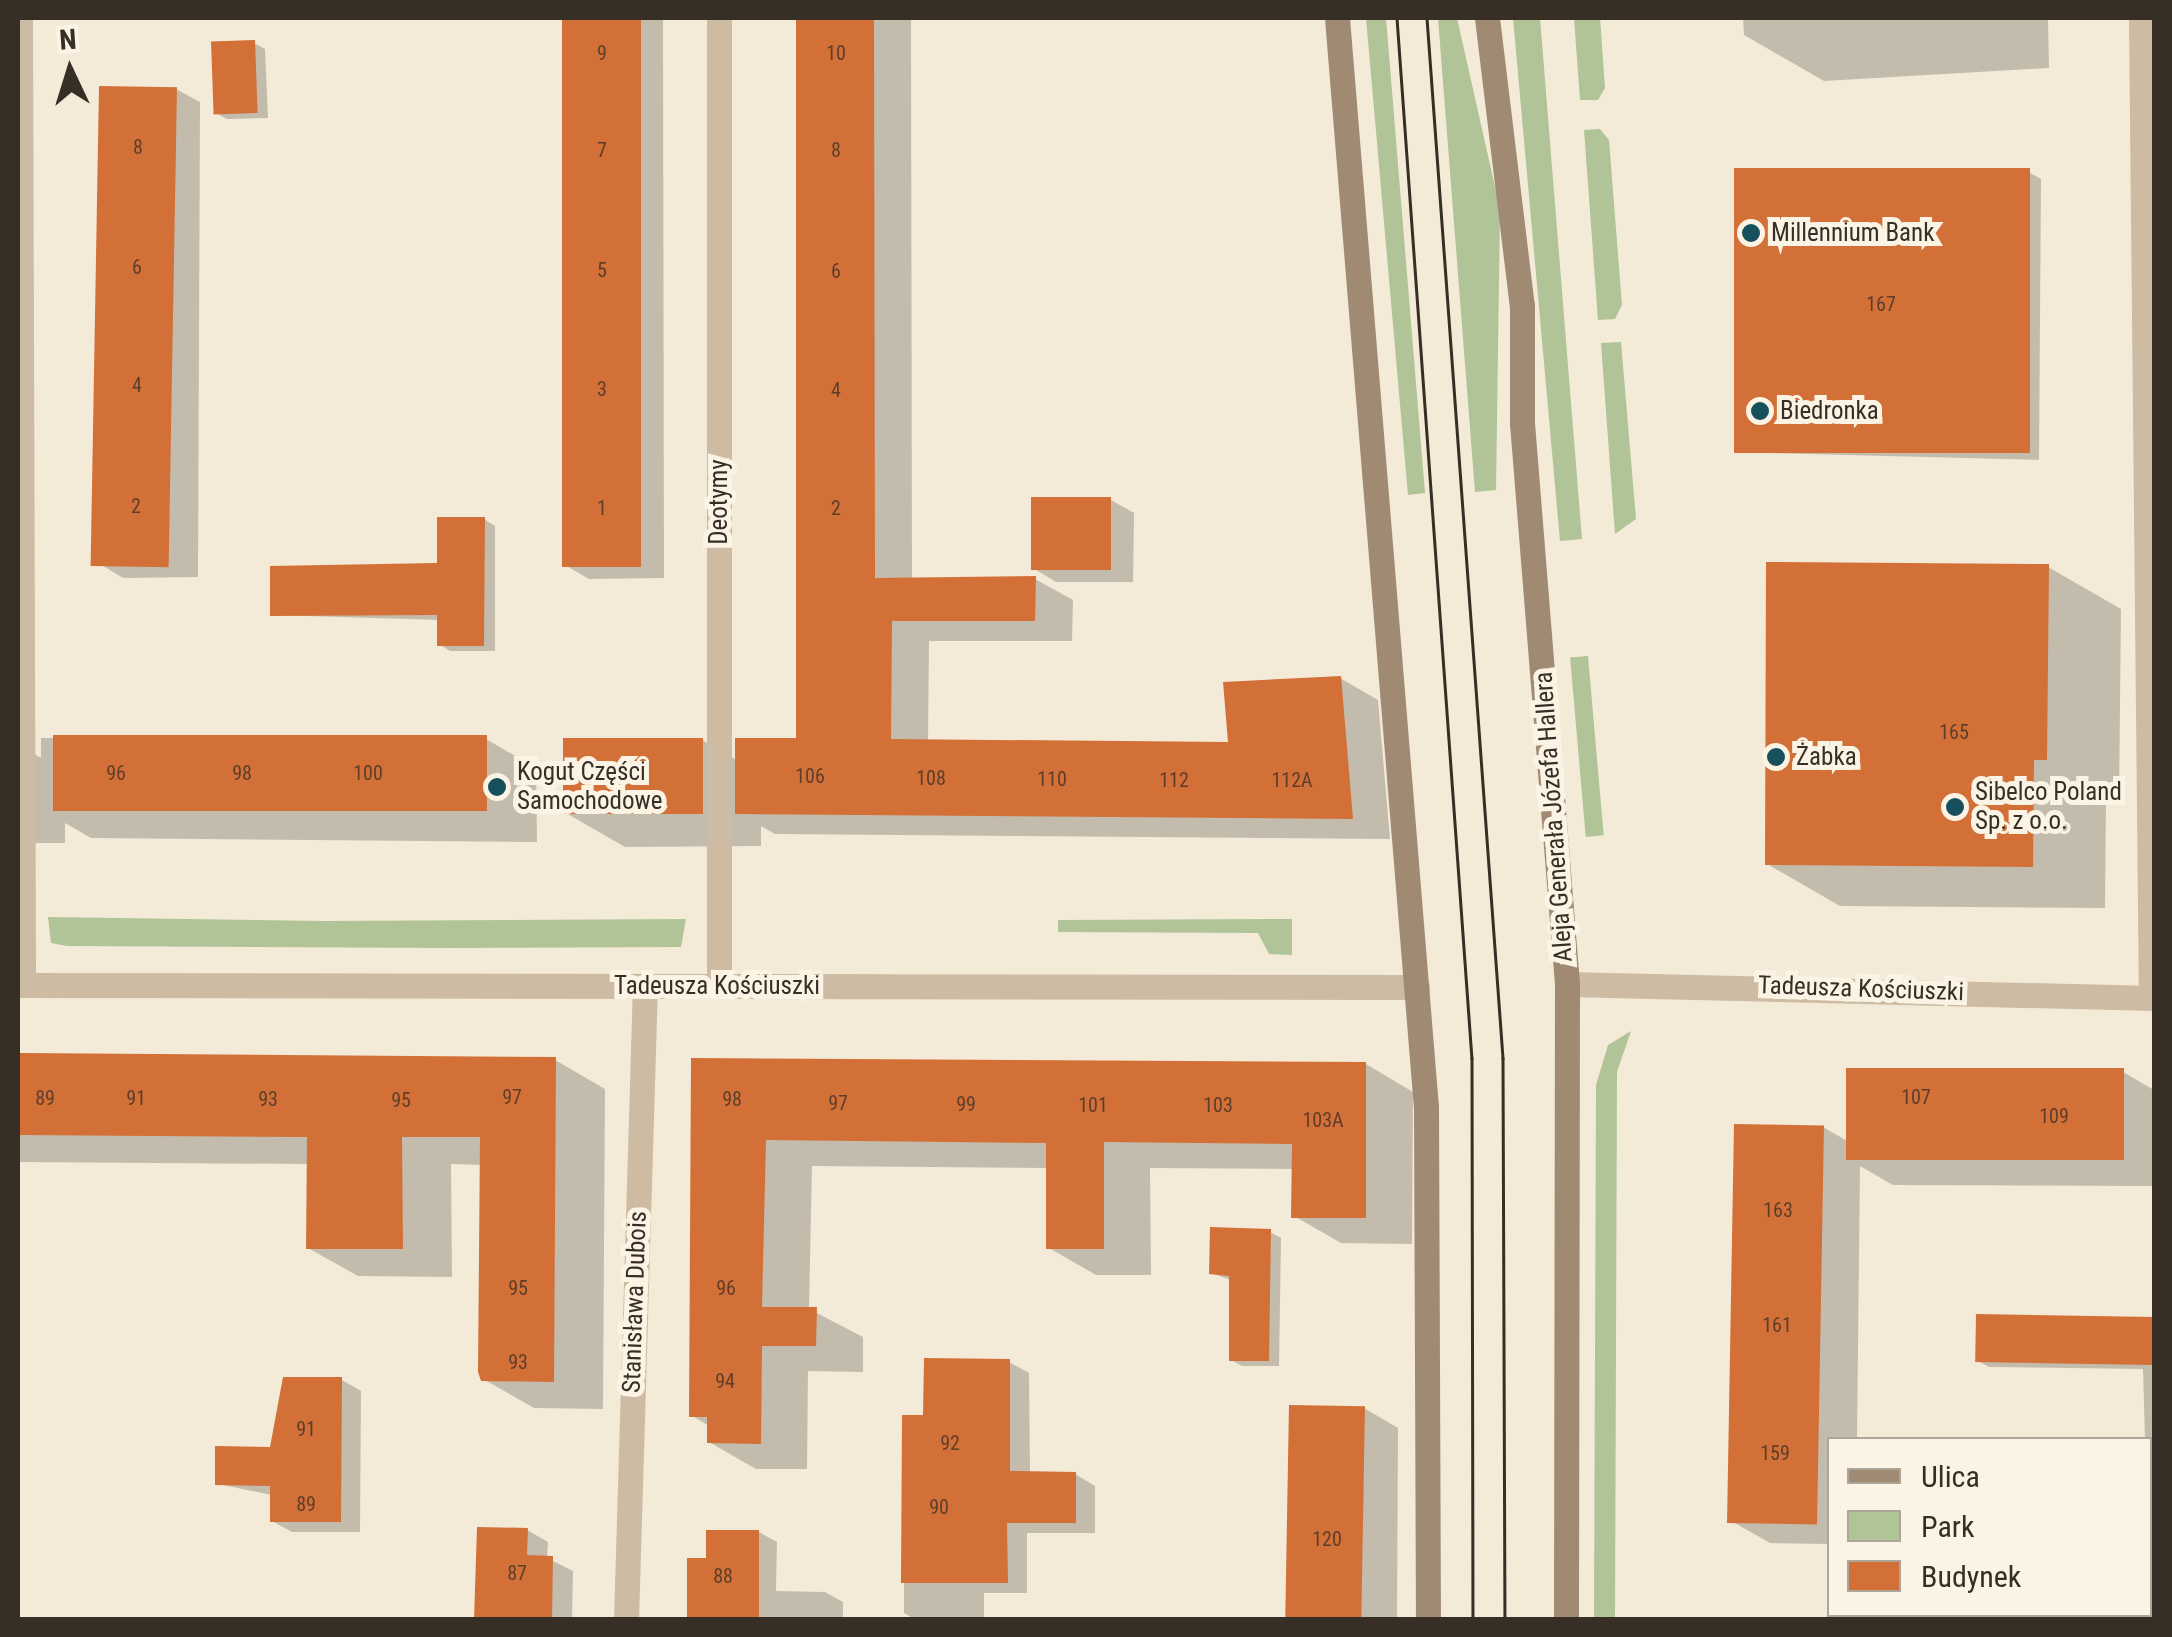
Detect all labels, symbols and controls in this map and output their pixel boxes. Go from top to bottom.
north arrow [20,20,120,120]
text: N [58,23,78,57]
house number: 9 [597,41,607,65]
house number: 10 [826,41,846,65]
house number: 8 [133,135,143,159]
house number: 7 [597,138,607,162]
house number: 8 [831,138,841,162]
place label: Millennium Bank [1771,218,1934,248]
marker: Millennium Bank [1740,222,1762,244]
house number: 6 [132,255,142,279]
house number: 5 [597,258,607,282]
house number: 6 [831,259,841,283]
house number: 167 [1866,292,1896,316]
house number: 4 [132,373,142,397]
house number: 3 [597,377,607,401]
house number: 4 [831,378,841,402]
place label: Biedronka [1780,396,1879,426]
marker: Biedronka [1749,400,1771,422]
street label: Deotymy [704,459,734,545]
house number: 2 [131,494,141,518]
house number: 1 [597,496,607,520]
house number: 2 [831,496,841,520]
street label: Aleja Generała Józefa Hallera [1529,671,1579,963]
house number: 165 [1939,720,1969,744]
place label: Żabka [1796,742,1857,772]
marker: Żabka [1765,746,1787,768]
place label: Kogut Części Samochodowe [517,758,662,817]
house number: 96 [106,761,126,785]
house number: 98 [232,761,252,785]
house number: 100 [353,761,383,785]
house number: 106 [795,764,825,788]
house number: 108 [916,766,946,790]
house number: 110 [1037,767,1067,791]
house number: 112 [1159,768,1189,792]
house number: 112A [1271,768,1313,792]
marker: Kogut Części Samochodowe [486,776,508,798]
place label: Sibelco Poland Sp. z o.o. [1975,778,2122,837]
marker: Sibelco Poland Sp. z o.o. [1944,796,1966,818]
street label: Tadeusza Kościuszki [1758,970,1964,1008]
street label: Tadeusza Kościuszki [614,971,820,1001]
house number: 97 [502,1085,522,1109]
house number: 107 [1901,1085,1931,1109]
house number: 89 [35,1086,55,1110]
house number: 91 [126,1086,146,1110]
house number: 93 [258,1087,278,1111]
house number: 98 [722,1087,742,1111]
house number: 95 [391,1088,411,1112]
house number: 97 [828,1091,848,1115]
house number: 99 [956,1092,976,1116]
house number: 101 [1078,1093,1108,1117]
house number: 103 [1203,1093,1233,1117]
house number: 109 [2039,1104,2069,1128]
house number: 103A [1302,1108,1344,1132]
house number: 163 [1763,1198,1793,1222]
street label: Stanisława Dubois [617,1210,653,1394]
house number: 95 [508,1276,528,1300]
house number: 96 [716,1276,736,1300]
house number: 161 [1762,1313,1792,1337]
house number: 93 [508,1350,528,1374]
house number: 94 [715,1369,735,1393]
house number: 91 [296,1417,316,1441]
house number: 92 [940,1431,960,1455]
legend [1827,1437,2152,1617]
house number: 159 [1760,1441,1790,1465]
text: Ulica [1921,1459,1980,1494]
house number: 89 [296,1492,316,1516]
house number: 90 [929,1495,949,1519]
text: Park [1921,1509,1975,1544]
house number: 120 [1312,1527,1342,1551]
text: Budynek [1921,1559,2021,1594]
house number: 87 [507,1561,527,1585]
house number: 88 [713,1564,733,1588]

